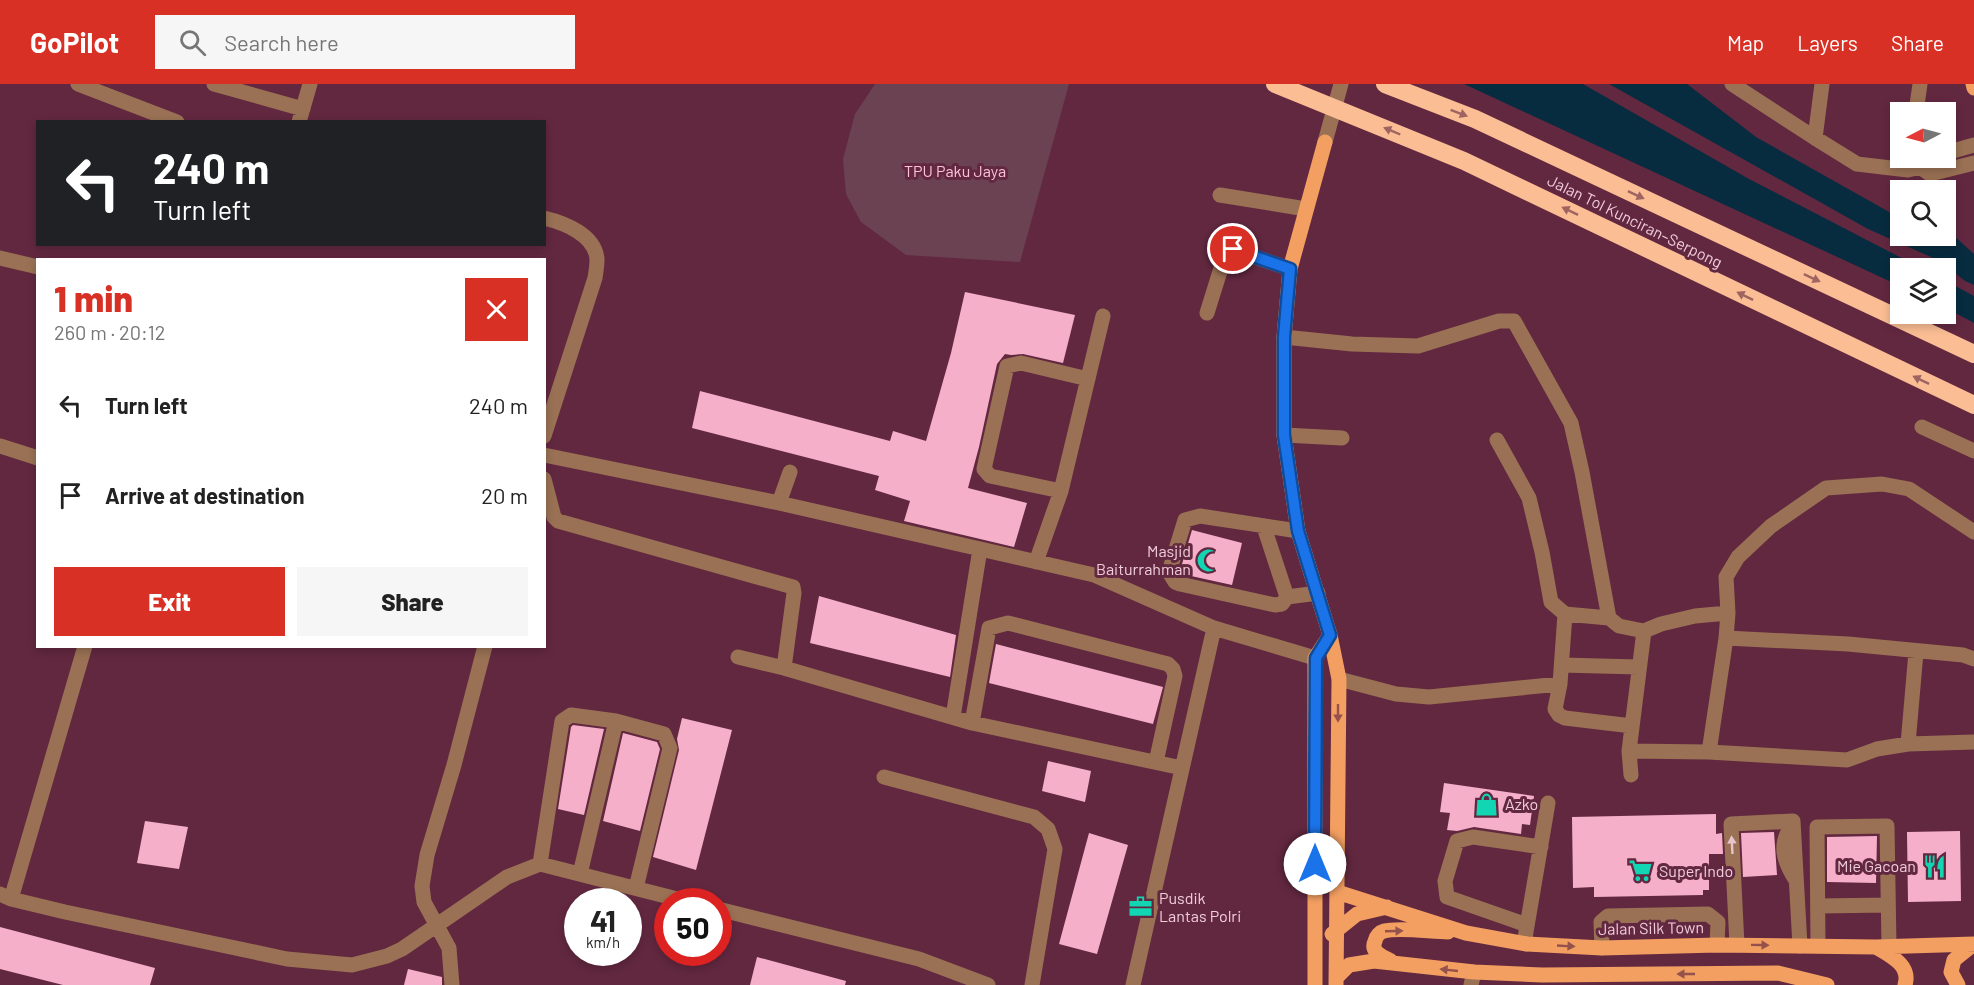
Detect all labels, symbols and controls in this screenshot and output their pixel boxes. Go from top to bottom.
search box [155,15,575,69]
text: GoPilot [30,25,119,59]
icon: search [176,26,209,59]
text: Search here [224,29,339,55]
text: Map [1727,30,1764,55]
text: Layers [1797,30,1858,55]
text: Share [1891,30,1944,55]
north arrow [1890,102,1956,168]
map controls [1890,102,1956,324]
one-way arrow [1451,108,1469,118]
one-way arrow [1383,126,1401,135]
text: 240 m [153,142,269,192]
icon: left [54,144,132,222]
park label: TPU Paku Jaya [904,161,1006,180]
street label: Jalan Tol Kunciran–Serpong [1545,170,1726,271]
button: search [1890,180,1956,246]
one-way arrow [1628,190,1645,199]
text: Turn left [153,193,251,225]
one-way arrow [1561,207,1578,216]
pin [1207,223,1258,274]
icon: arrive [1216,232,1249,265]
button: layers [1890,258,1956,324]
one-way arrow [1804,274,1821,283]
text: 1 min [54,276,133,319]
button: close [465,278,528,341]
one-way arrow [1737,291,1754,300]
text: 260 m · 20:12 [54,320,166,344]
one-way arrow [1913,375,1930,384]
icon: left [54,389,87,422]
text: Turn left [105,392,188,418]
text: 240 m [469,392,528,418]
icon: arrive [54,479,87,512]
text: Arrive at destination [105,482,304,508]
text: 20 m [481,482,528,508]
place label: Masjid Baiturrahman [1096,541,1191,578]
mosque icon: Masjid Baiturrahman [1196,547,1222,573]
button: Exit [54,567,285,636]
button: Share [297,567,528,636]
one-way arrow [1333,704,1343,723]
shop icon: Azko [1474,791,1500,817]
place label: Azko [1505,794,1538,813]
position arrow [1283,832,1347,896]
one-way arrow [1728,835,1737,854]
restaurant icon: Mie Gacoan [1921,853,1947,879]
place label: Mie Gacoan [1837,856,1916,875]
supermarket icon: Super Indo [1628,858,1654,884]
place label: Super Indo [1659,861,1733,880]
speed limit sign: 50 [654,888,732,966]
place label: Pusdik Lantas Polri [1159,888,1241,925]
office icon: Pusdik Lantas Polri [1128,894,1154,920]
text: 41 [590,902,616,938]
street label: Jalan Silk Town [1598,917,1704,938]
one-way arrow [1384,926,1403,935]
text: km/h [586,933,620,951]
one-way arrow [1751,940,1770,950]
one-way arrow [1556,941,1575,950]
one-way arrow [1439,965,1458,974]
one-way arrow [1676,969,1695,979]

